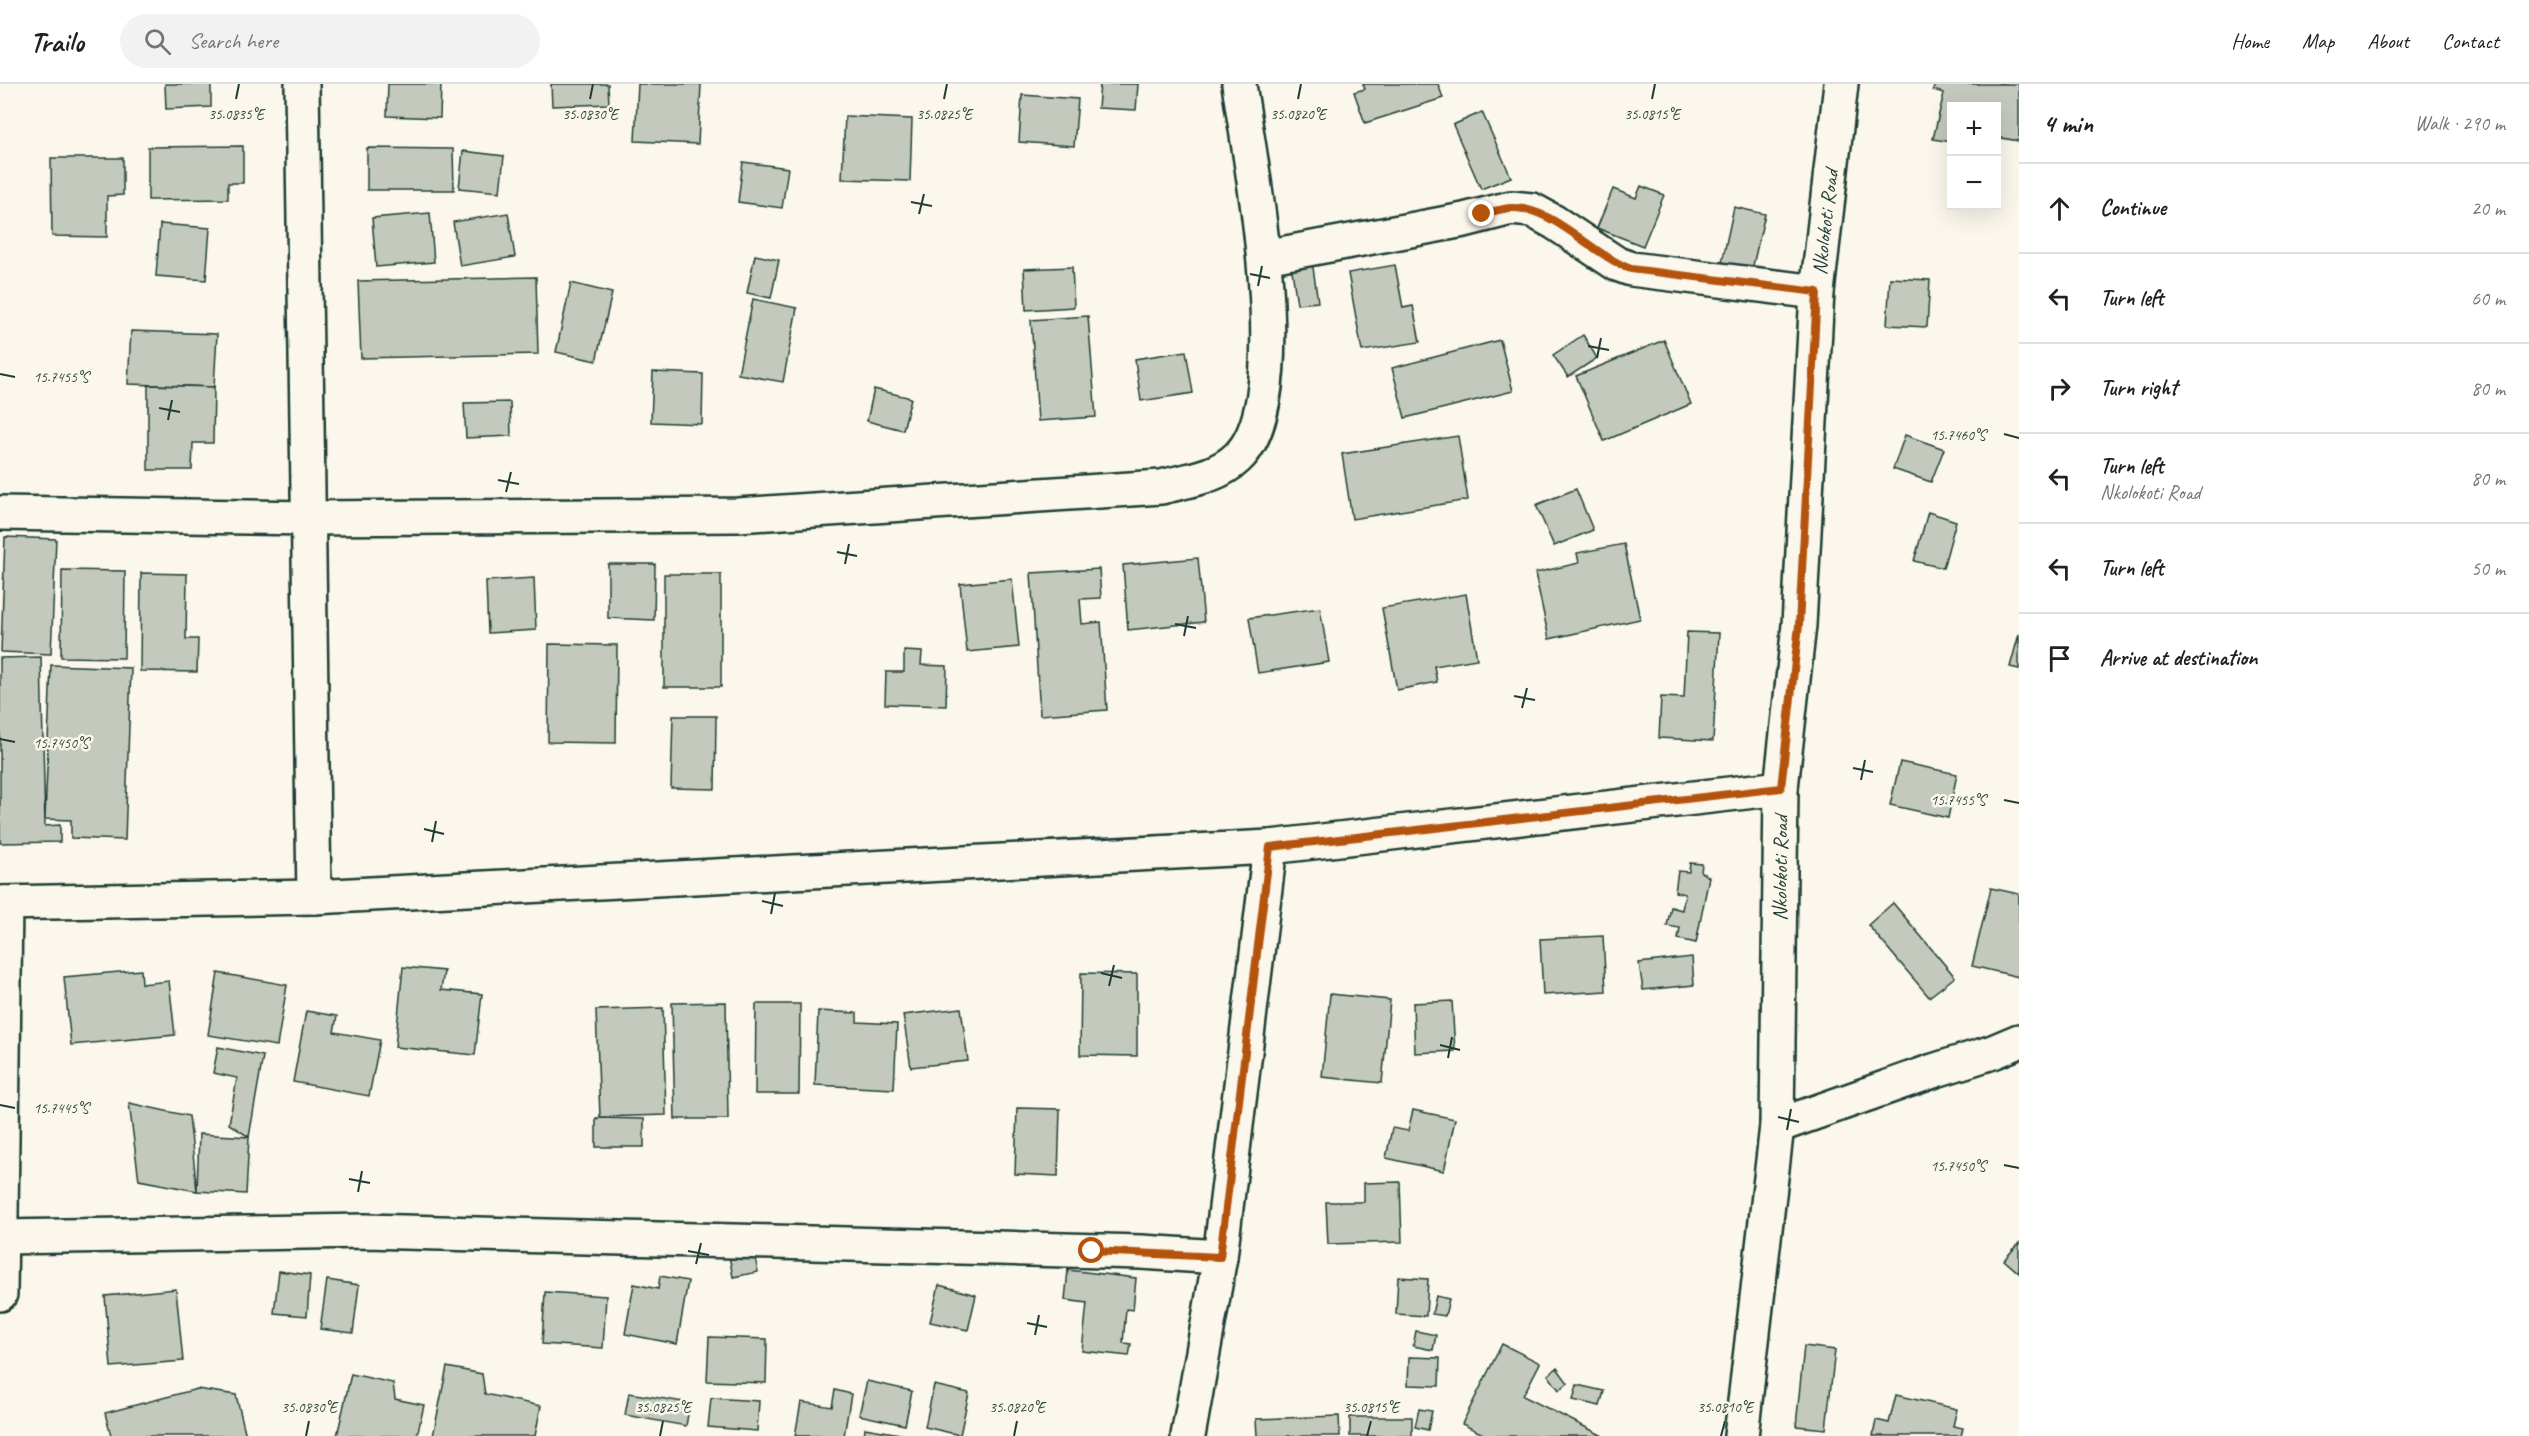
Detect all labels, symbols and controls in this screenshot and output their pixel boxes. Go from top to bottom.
search box [120,14,540,68]
text: Trailo [30,24,84,59]
icon: search [141,25,174,58]
text: Search here [189,27,278,55]
text: Home [2231,28,2269,54]
text: Map [2302,28,2334,54]
text: About [2367,28,2409,54]
text: Contact [2442,28,2499,54]
map controls [1947,102,2001,210]
button: + [1947,102,2001,156]
text: 35.0835°E [208,105,266,124]
text: 35.0830°E [562,105,620,124]
text: 35.0825°E [916,105,974,124]
text: 35.0820°E [1270,105,1328,124]
text: 35.0815°E [1624,105,1682,124]
text: 4 min [2043,107,2093,140]
text: Walk · 290 m [2415,111,2505,136]
button: − [1947,156,2001,210]
street label: Nkolokoti Road [1806,164,1844,276]
icon: ahead [2043,192,2076,225]
text: Continue [2100,194,2166,222]
text: 20 m [2471,196,2505,221]
route end [1468,200,1494,226]
icon: left [2043,282,2076,315]
text: Turn left [2100,284,2164,312]
text: 60 m [2471,286,2505,311]
text: 15.7455°S [33,368,91,387]
icon: right [2043,372,2076,405]
text: Turn right [2100,374,2177,402]
text: 80 m [2471,376,2505,401]
text: 15.7460°S [1930,426,1988,445]
text: Turn left [2100,452,2164,480]
icon: left [2043,462,2076,495]
text: 80 m [2471,466,2505,491]
text: Nkolokoti Road [2100,480,2201,505]
icon: left [2043,552,2076,585]
text: Turn left [2100,554,2164,582]
text: 50 m [2471,556,2505,581]
icon: arrive [2043,642,2076,675]
text: Arrive at destination [2100,644,2257,672]
text: 15.7450°S [33,734,91,753]
text: 15.7455°S [1930,791,1988,810]
street label: Nkolokoti Road [1766,811,1794,921]
text: 15.7445°S [33,1099,91,1118]
text: 15.7450°S [1930,1157,1988,1176]
route start [1078,1237,1104,1263]
text: 35.0830°E [281,1398,339,1417]
text: 35.0825°E [635,1398,693,1417]
text: 35.0820°E [989,1398,1047,1417]
text: 35.0815°E [1343,1398,1401,1417]
text: 35.0810°E [1697,1398,1755,1417]

